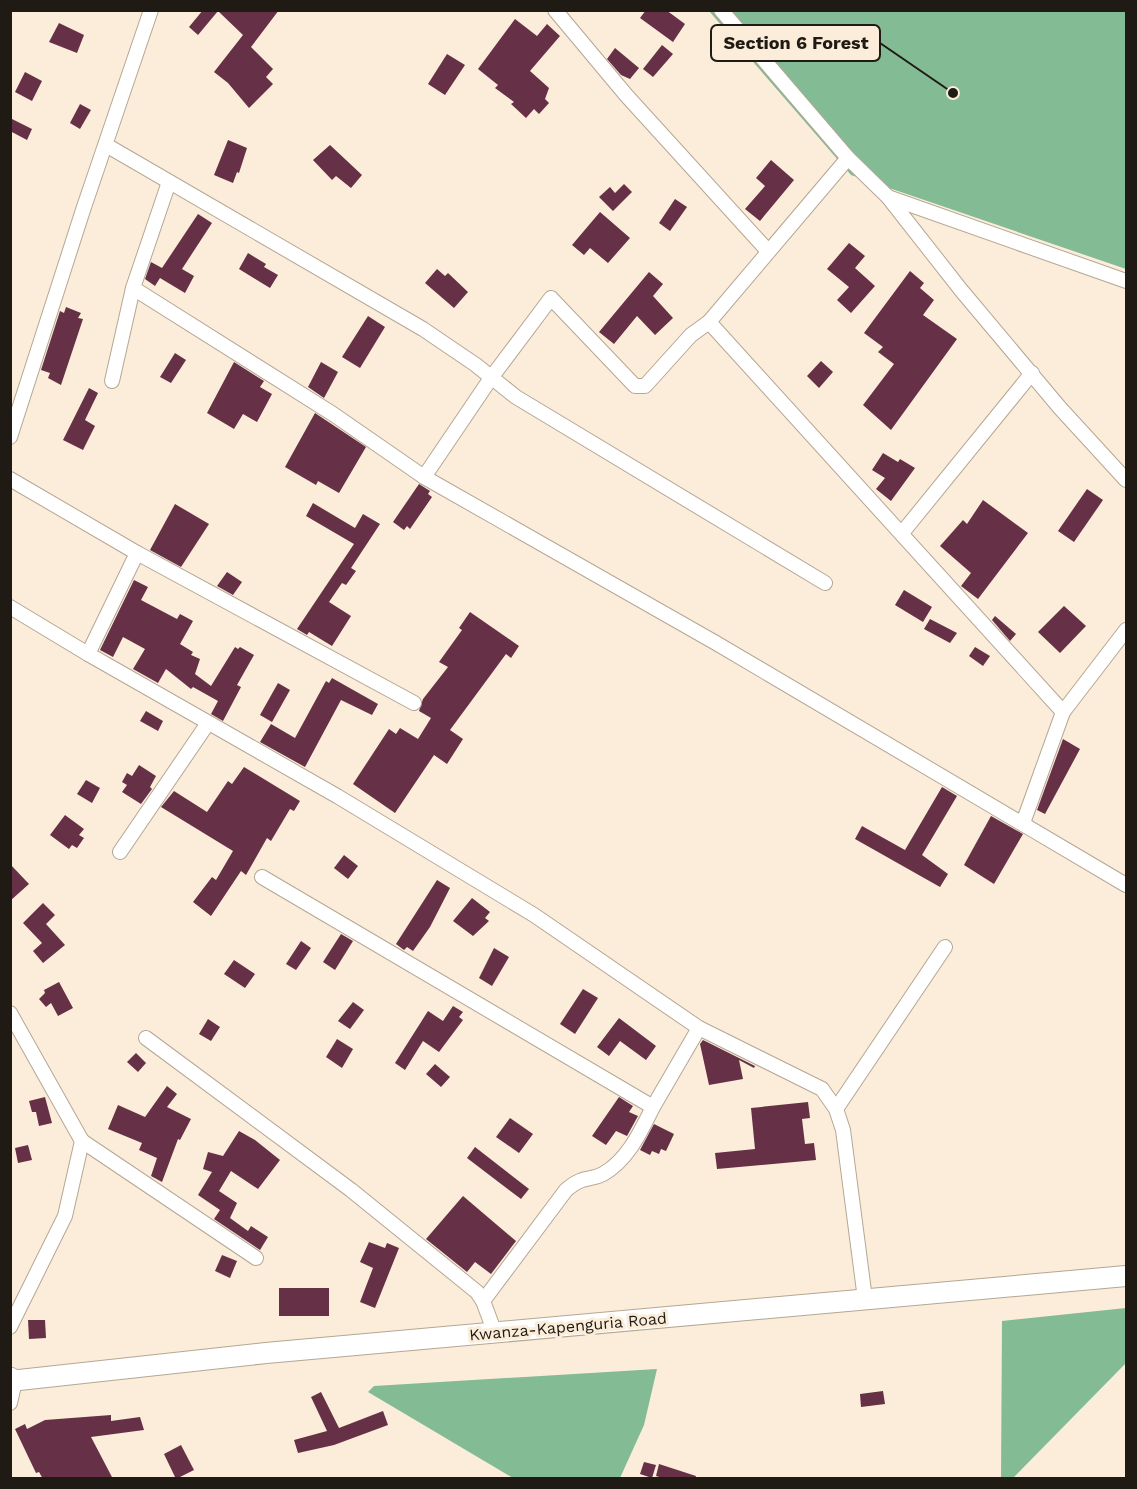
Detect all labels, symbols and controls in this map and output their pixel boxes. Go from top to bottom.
callout: Section 6 Forest [711,25,880,61]
text: Section 6 Forest [723,32,869,53]
street label: Kwanza-Kapenguria Road [468,1308,668,1345]

